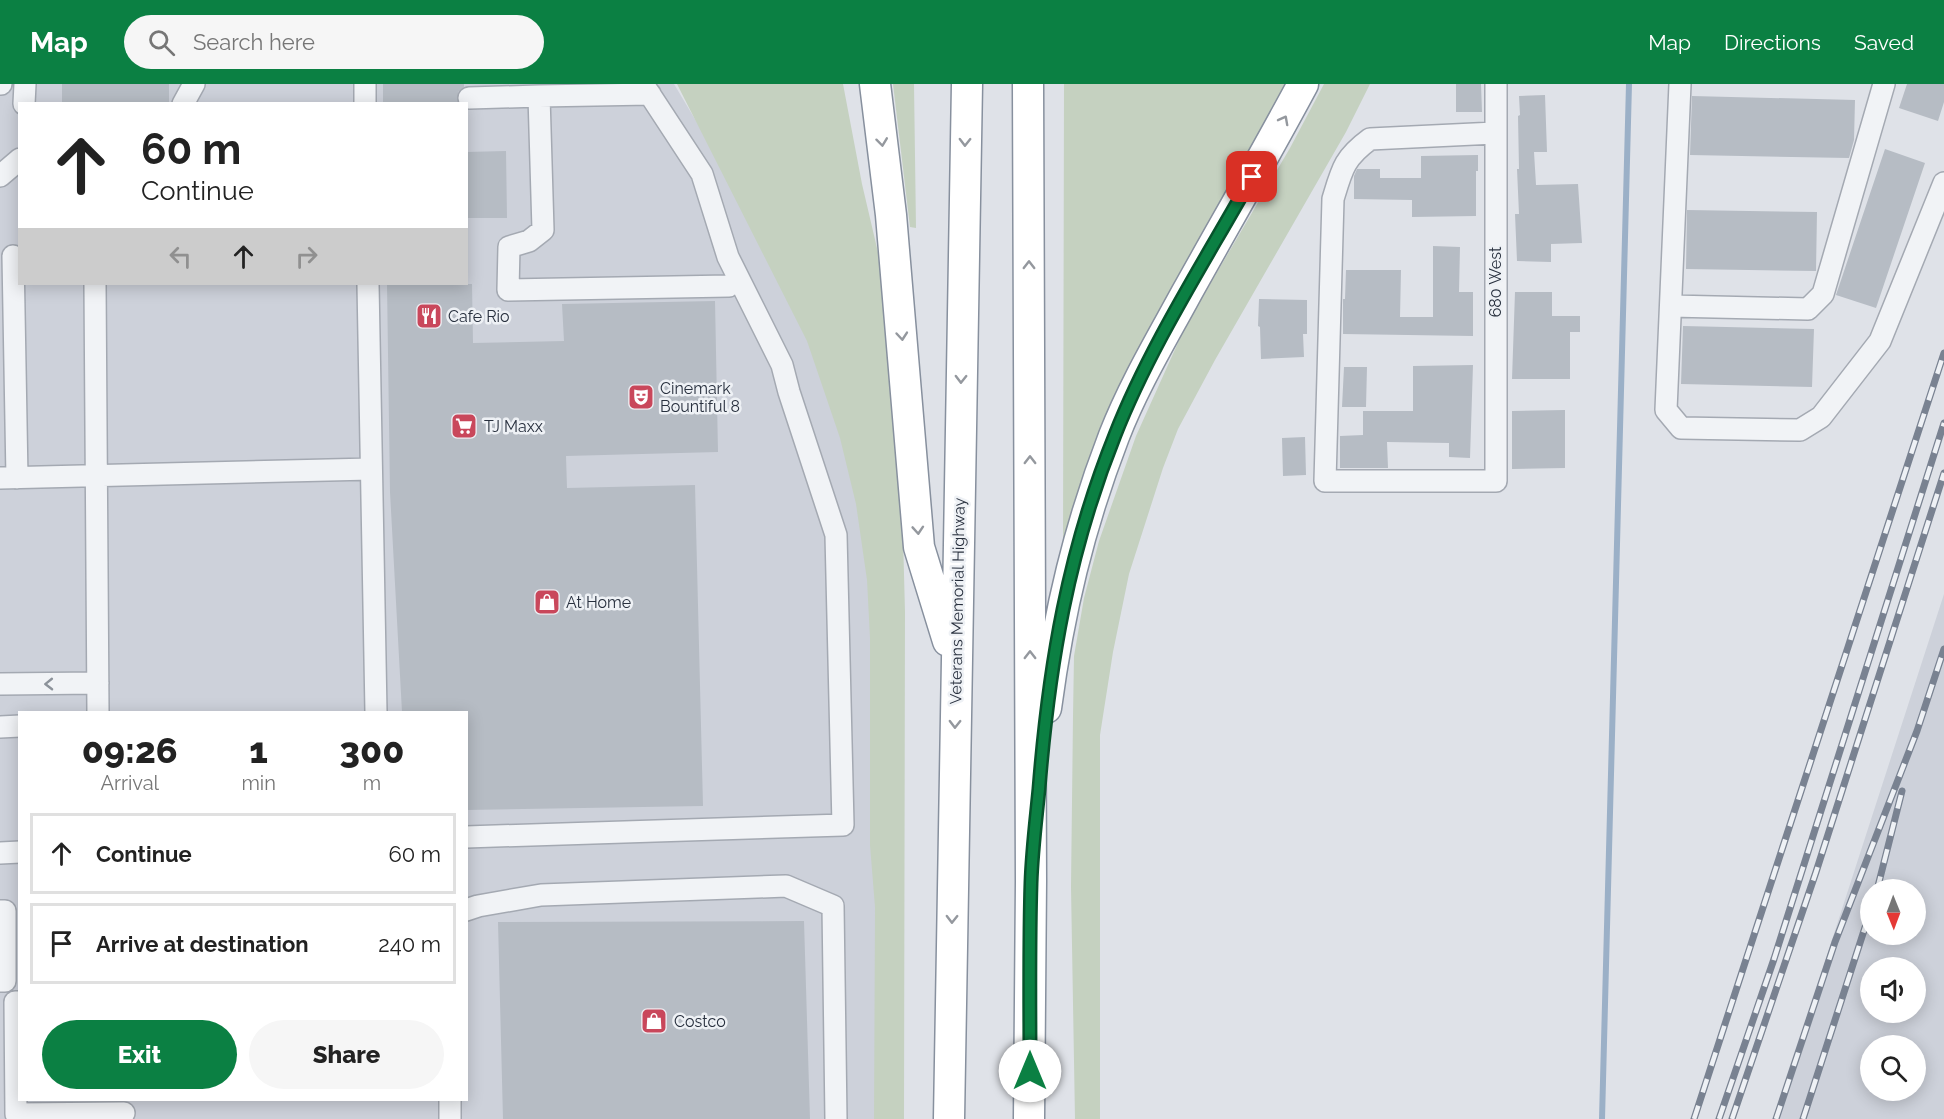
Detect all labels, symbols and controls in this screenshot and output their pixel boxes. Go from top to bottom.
search box [124,15,544,69]
text: Map [30,26,88,59]
icon: search [145,26,178,59]
text: Search here [193,29,315,55]
text: Map [1648,30,1691,55]
text: Directions [1724,30,1821,55]
text: Saved [1854,30,1914,55]
one-way arrow [1277,115,1288,126]
text: 60 m [141,125,241,174]
icon: ahead [42,126,120,204]
one-way arrow [876,138,888,147]
one-way arrow [959,138,972,147]
pin [1226,151,1277,202]
icon: arrive [1235,160,1268,193]
text: Continue [141,175,254,206]
icon: left [164,240,197,273]
icon: ahead [227,240,260,273]
icon: right [290,240,323,273]
street label: 680 West [1486,246,1505,317]
one-way arrow [1023,260,1035,269]
restaurant icon: Cafe Rio [414,301,444,331]
place label: Cafe Rio [448,307,510,326]
one-way arrow [895,332,908,341]
one-way arrow [955,375,967,384]
place label: Cinemark Bountiful 8 [660,379,740,416]
theatre icon: Cinemark Bountiful 8 [626,382,656,412]
supermarket icon: TJ Maxx [449,411,479,441]
place label: TJ Maxx [484,417,543,436]
one-way arrow [1024,455,1036,464]
street label: Veterans Memorial Highway [946,497,969,705]
one-way arrow [911,526,924,535]
shop icon: At Home [532,587,562,617]
place label: At Home [566,593,631,612]
one-way arrow [1024,650,1036,659]
one-way arrow [44,678,53,690]
one-way arrow [949,720,961,729]
text: 09:26 [82,729,178,771]
text: 1 [249,729,268,771]
text: 300 [340,729,404,771]
text: Arrival [100,771,159,795]
text: min [241,771,276,795]
text: m [363,771,381,795]
icon: ahead [45,837,78,870]
text: Continue [96,841,192,867]
text: 60 m [388,841,441,867]
north arrow [1860,879,1926,945]
map controls [1860,879,1926,1101]
one-way arrow [946,915,958,924]
icon: arrive [45,927,78,960]
text: Arrive at destination [96,931,309,957]
text: 240 m [378,931,441,957]
button: sound [1860,957,1926,1023]
shop icon: Costco [639,1006,669,1036]
place label: Costco [674,1012,726,1031]
button: Exit [42,1020,237,1089]
button: Share [249,1020,444,1089]
button: search [1860,1035,1926,1101]
position arrow [998,1039,1062,1103]

